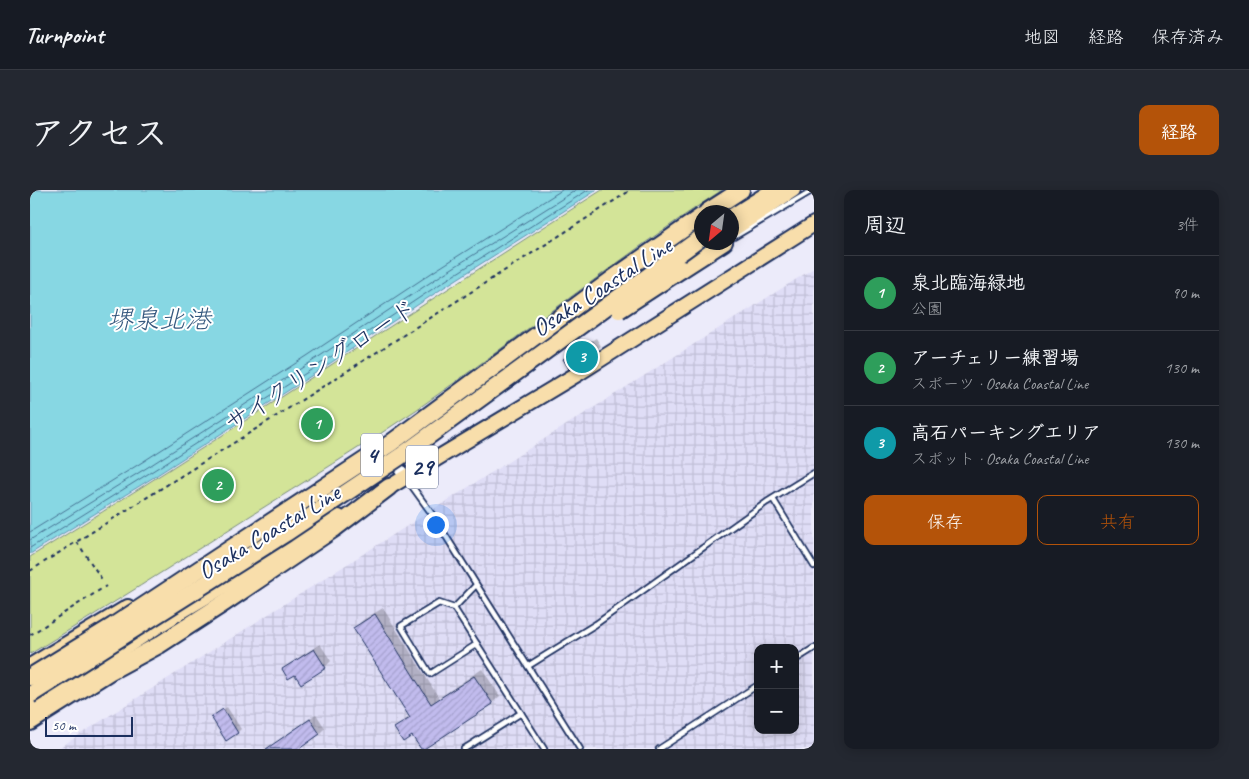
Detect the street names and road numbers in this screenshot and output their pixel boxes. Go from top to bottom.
street label: Osaka Coastal Line [526,229,680,344]
street label: サイクリングロード [219,292,423,440]
road number: 4 [361,434,383,476]
road number: 29 [406,446,438,488]
street label: Osaka Coastal Line [192,476,348,587]

